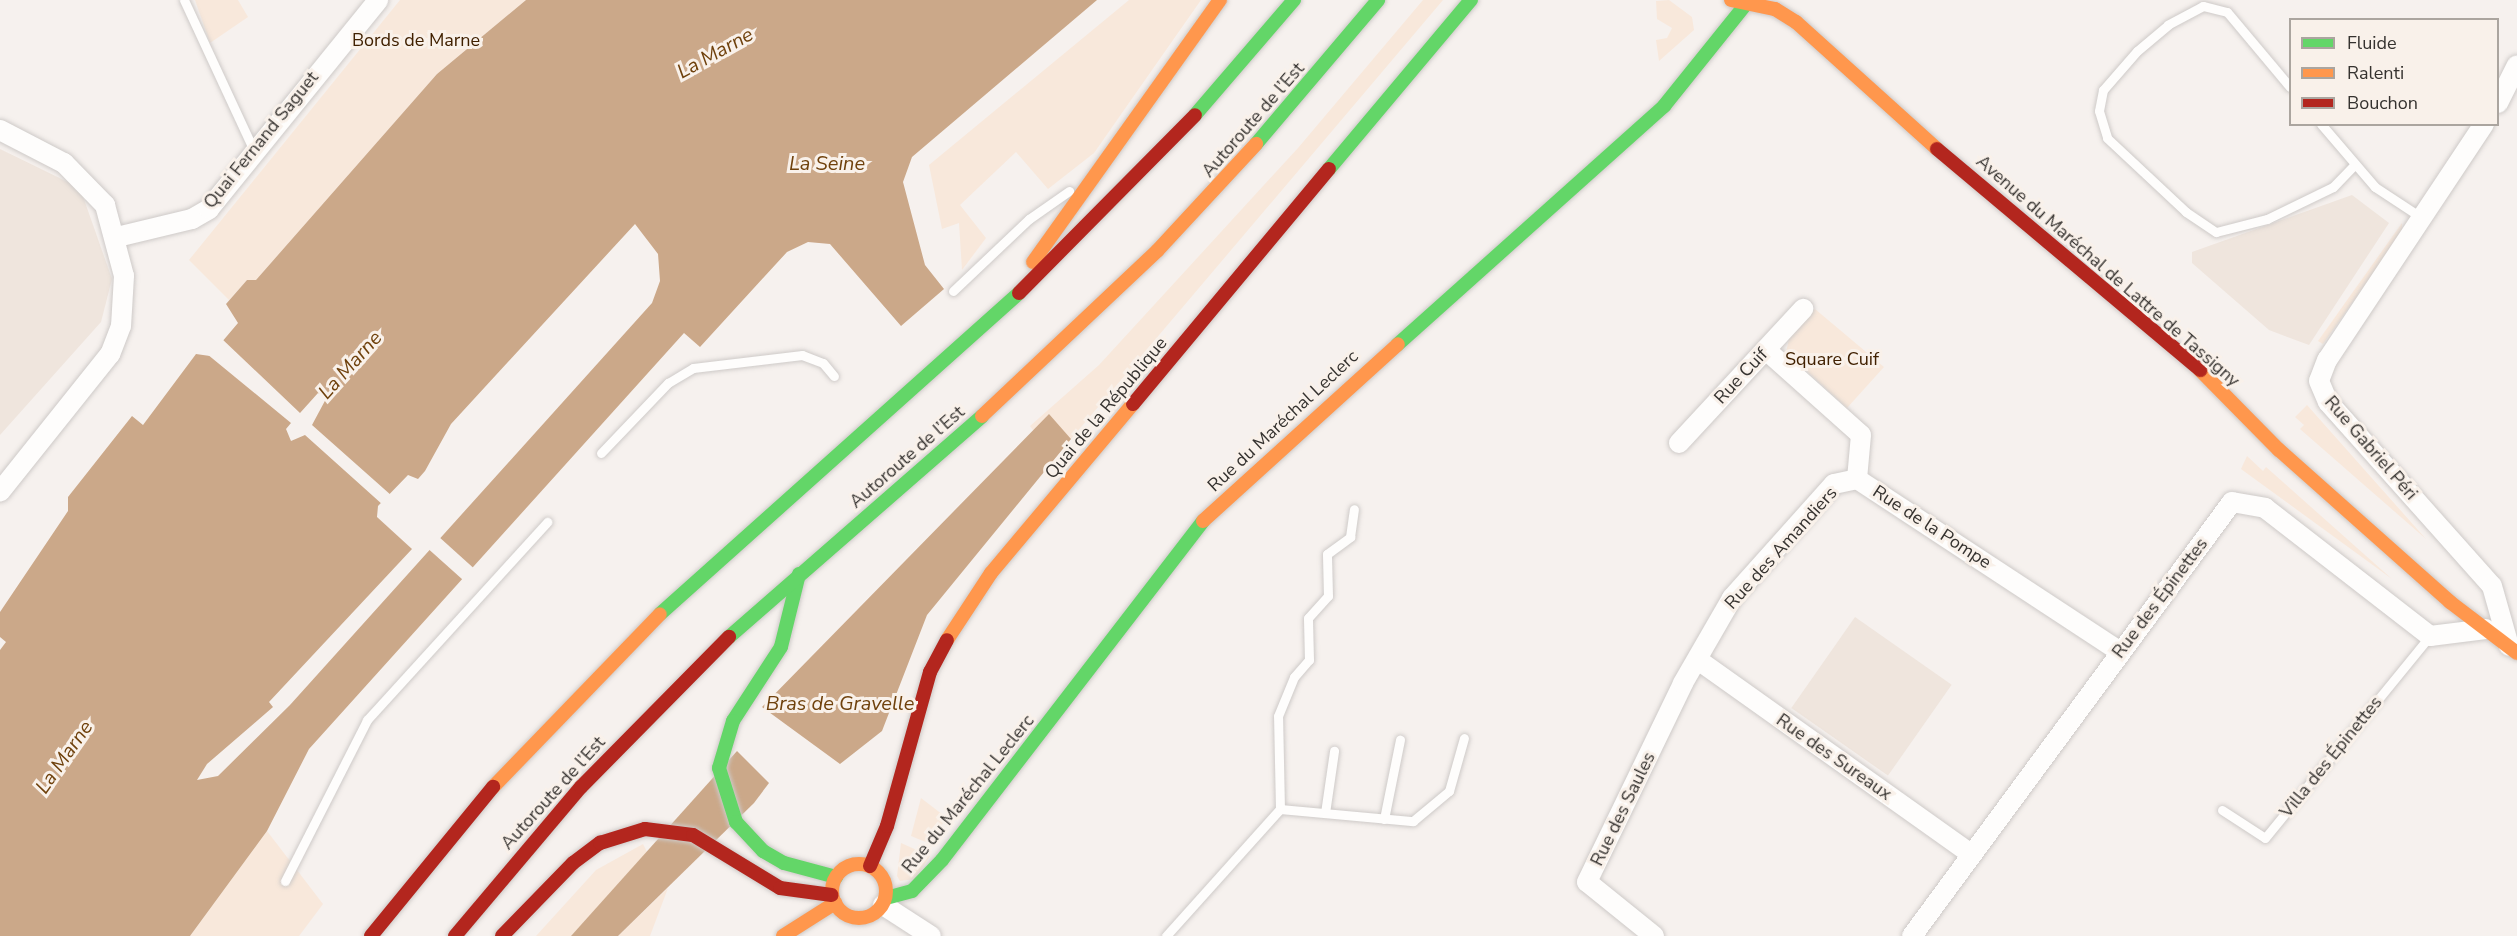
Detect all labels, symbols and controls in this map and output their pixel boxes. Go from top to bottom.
legend [2289,18,2499,126]
water label: La Marne [673,22,757,84]
park label: Bords de Marne [352,29,480,51]
text: Fluide [2347,31,2397,55]
street label: Autoroute de l’Est [1197,58,1309,182]
text: Ralenti [2347,61,2404,85]
street label: Quai Fernand Saguet [199,67,323,213]
text: Bouchon [2347,91,2418,115]
water label: La Seine [789,151,865,175]
street label: Avenue du Maréchal de Lattre de Tassigny [1972,151,2244,391]
water label: La Marne [313,326,387,404]
street label: Quai de la République [1040,333,1172,483]
street label: Rue Cuif [1710,344,1772,408]
street label: Rue du Maréchal Leclerc [1203,346,1363,496]
park label: Square Cuif [1785,348,1879,370]
street label: Rue Gabriel Péri [2320,392,2422,504]
street label: Autoroute de l’Est [845,401,969,513]
street label: Rue de la Pompe [1869,481,1995,573]
street label: Rue des Amandiers [1720,482,1842,614]
street label: Rue des Épinettes [2108,534,2212,662]
water label: Bras de Gravelle [766,691,914,715]
street label: Villa des Épinettes [2275,692,2387,822]
street label: Rue des Sureaux [1772,709,1896,805]
street label: Rue du Maréchal Leclerc [897,710,1039,878]
water label: La Marne [30,716,98,798]
street label: Autoroute de l’Est [496,732,610,854]
street label: Rue des Saules [1586,749,1660,869]

